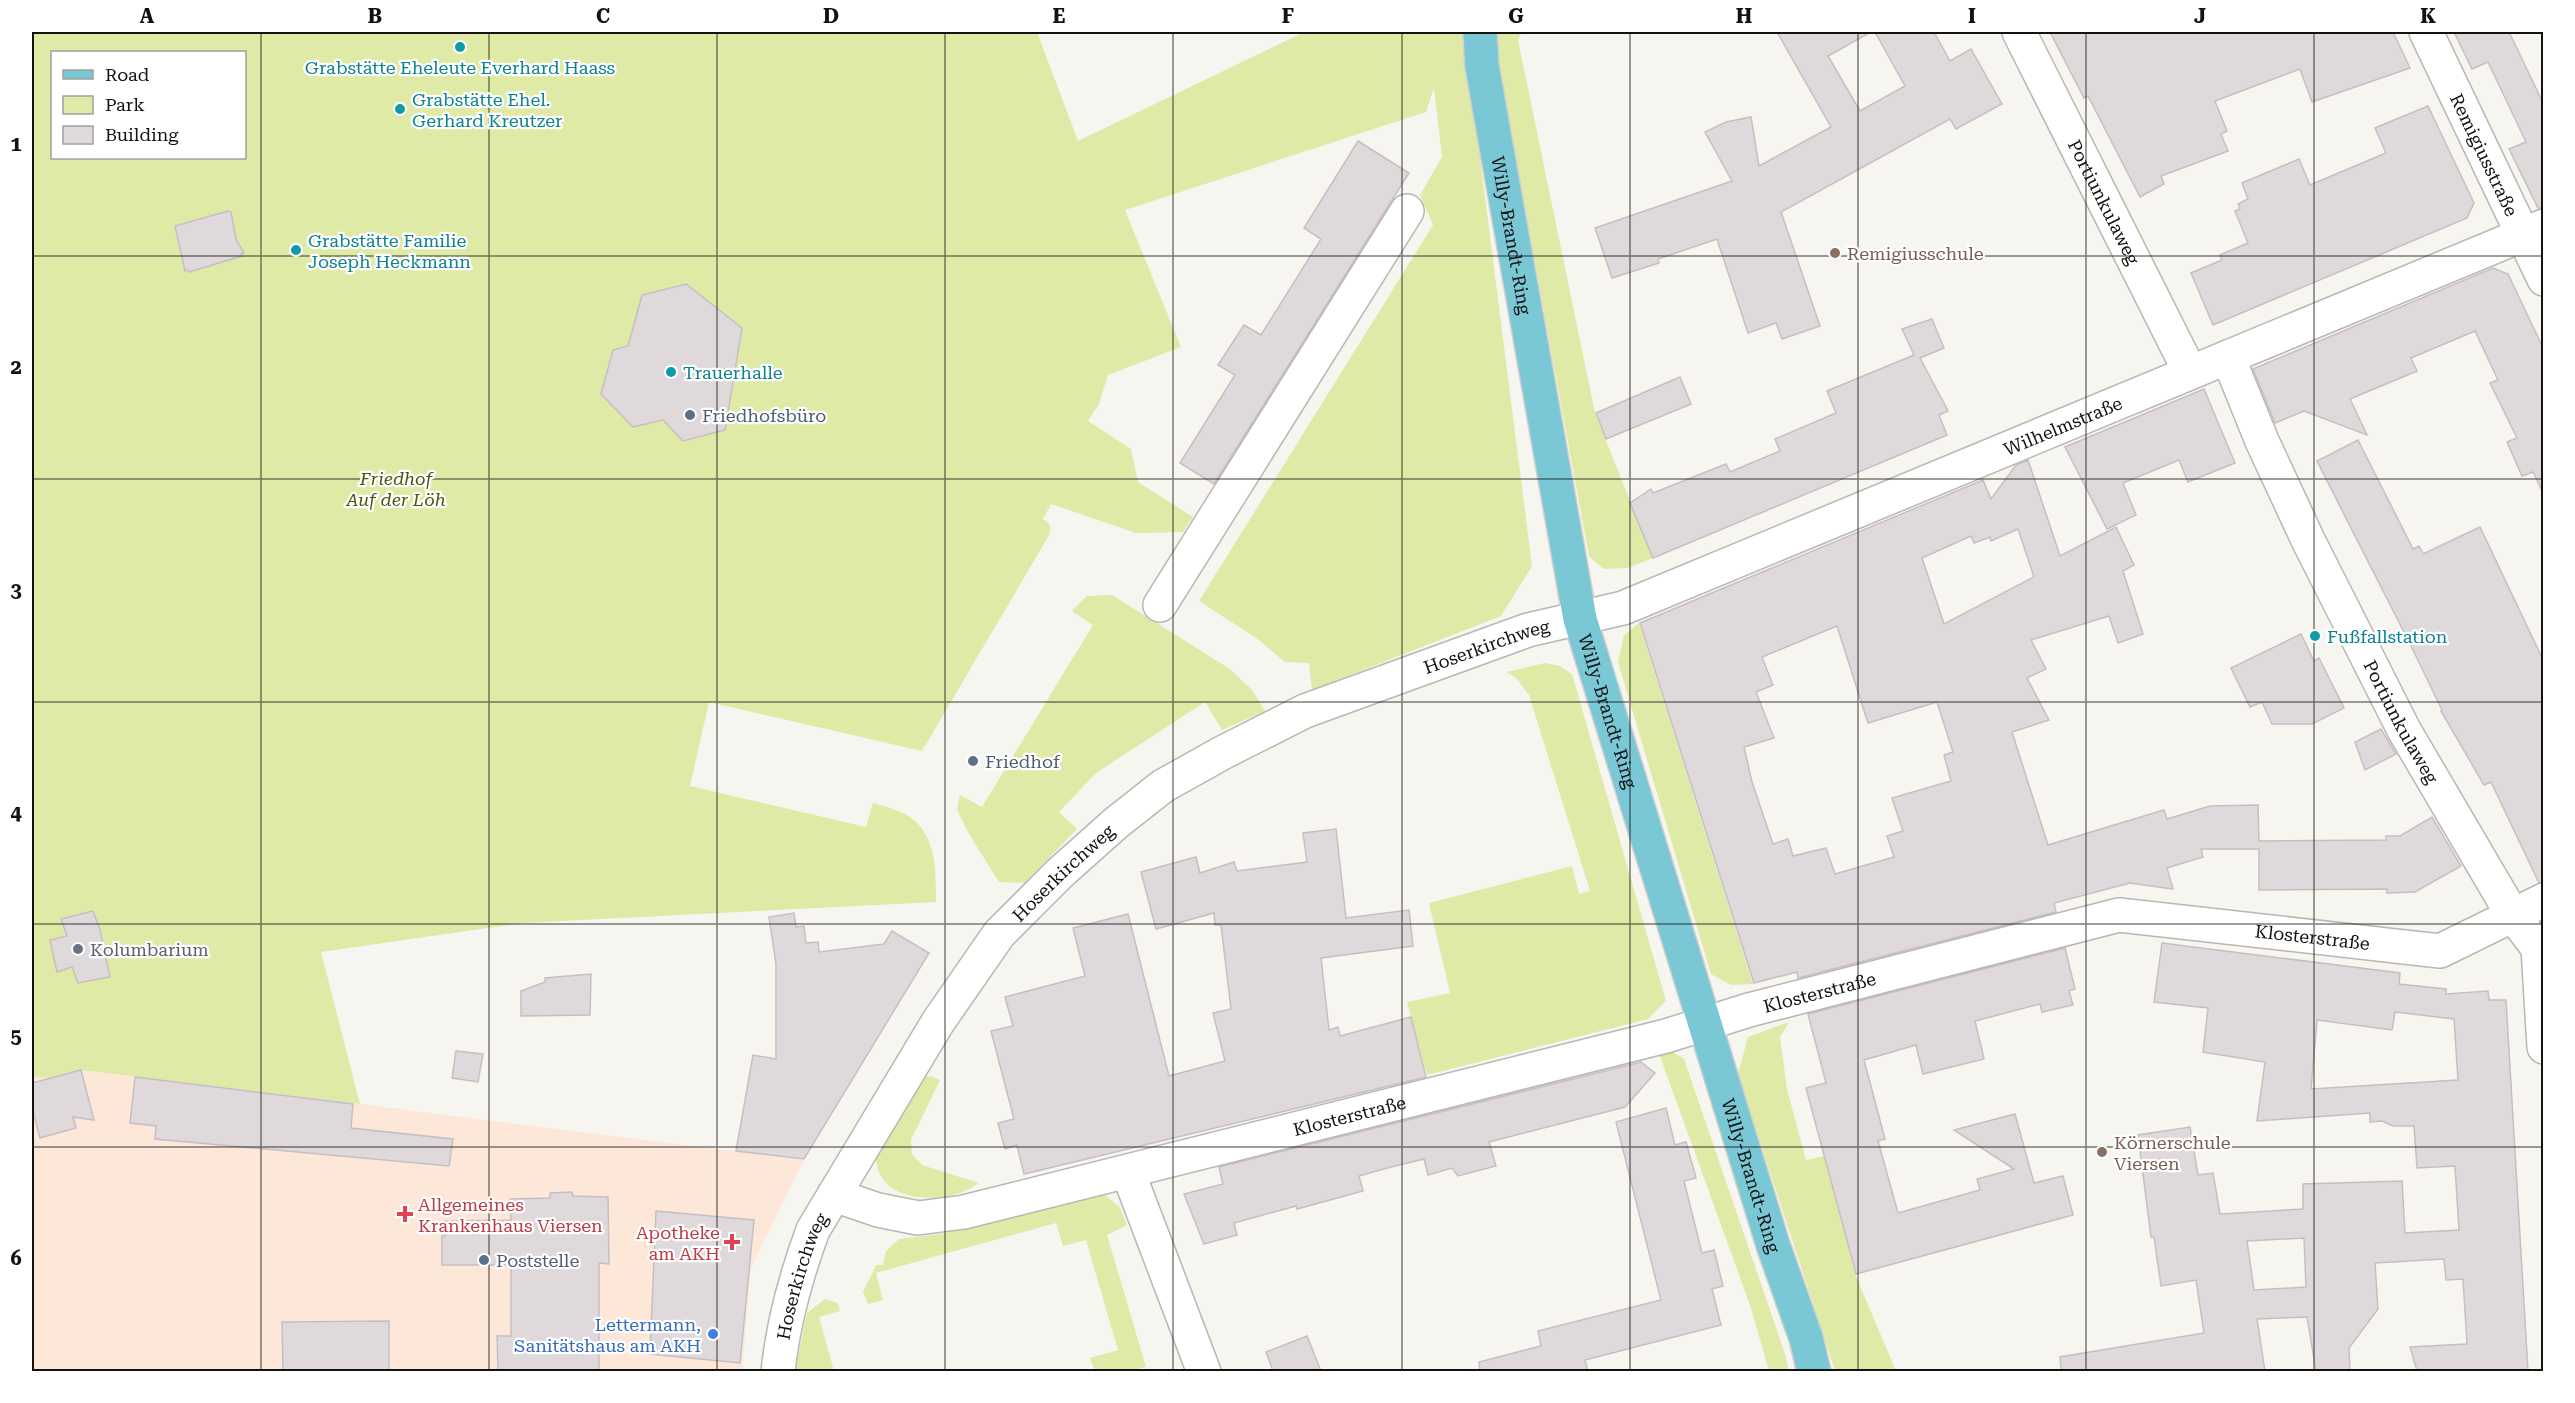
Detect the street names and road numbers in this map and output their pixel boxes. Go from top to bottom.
street label: Remigiusstraße [2446,90,2523,220]
street label: Portiunkulaweg [2064,136,2145,268]
street label: Willy-Brandt-Ring [1488,155,1536,317]
street label: Wilhelmstraße [2000,392,2125,459]
street label: Hoserkirchweg [1421,615,1552,678]
street label: Willy-Brandt-Ring [1575,631,1642,791]
street label: Portiunkulaweg [2360,656,2444,788]
street label: Hoserkirchweg [1008,819,1119,925]
street label: Klosterstraße [2254,920,2371,954]
street label: Klosterstraße [1761,967,1878,1016]
street label: Klosterstraße [1291,1091,1408,1140]
street label: Willy-Brandt-Ring [1718,1096,1786,1256]
street label: Hoserkirchweg [772,1208,832,1341]

